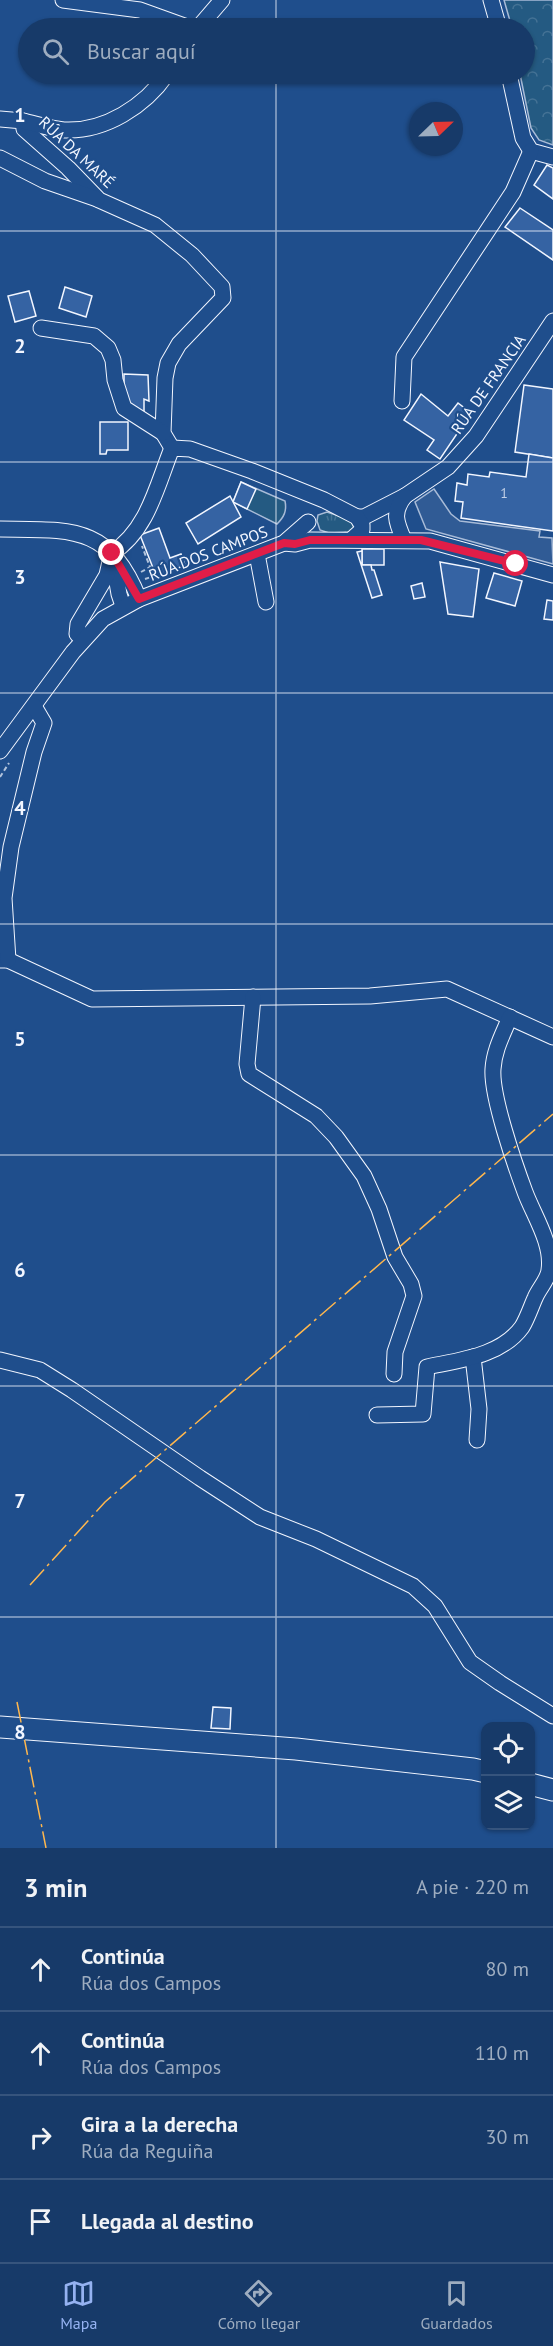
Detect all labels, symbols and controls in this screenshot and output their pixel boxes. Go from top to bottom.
search box [18,18,535,84]
icon: search [39,35,72,68]
text: Buscar aquí [87,37,196,65]
text: 1 [14,102,26,128]
north arrow [409,102,463,156]
street label: RÚA DA MARÉ [35,112,119,192]
street label: RÚA DE FRANCIA [446,330,530,438]
text: 2 [14,333,26,359]
house number: 1 [500,484,508,502]
street label: RÚA DOS CAMPOS [146,521,270,585]
route end [98,539,124,565]
route start [502,550,528,576]
text: 3 [14,564,26,590]
text: 4 [14,795,26,821]
text: 5 [14,1026,26,1052]
text: 6 [14,1257,26,1283]
text: 7 [14,1488,26,1514]
text: 8 [14,1719,26,1745]
map controls [481,1722,535,1830]
button: locate [481,1722,535,1776]
button: layers [481,1776,535,1830]
text: 3 min [24,1871,87,1904]
text: A pie · 220 m [416,1874,529,1900]
text: Continúa [81,1942,165,1970]
icon: ahead [24,1953,57,1986]
text: 80 m [486,1956,529,1982]
text: Rúa dos Campos [81,1970,221,1996]
text: Continúa [81,2026,165,2054]
icon: ahead [24,2037,57,2070]
text: 110 m [475,2040,529,2066]
text: Rúa dos Campos [81,2054,221,2080]
text: Gira a la derecha [81,2110,238,2138]
icon: right [24,2121,57,2154]
text: 30 m [486,2124,529,2150]
text: Rúa da Reguiña [81,2138,213,2164]
icon: arrive [24,2205,57,2238]
text: Llegada al destino [81,2207,254,2235]
tab: Mapa [60,2277,97,2333]
tab: Cómo llegar [218,2277,300,2333]
tab: Guardados [421,2277,493,2333]

